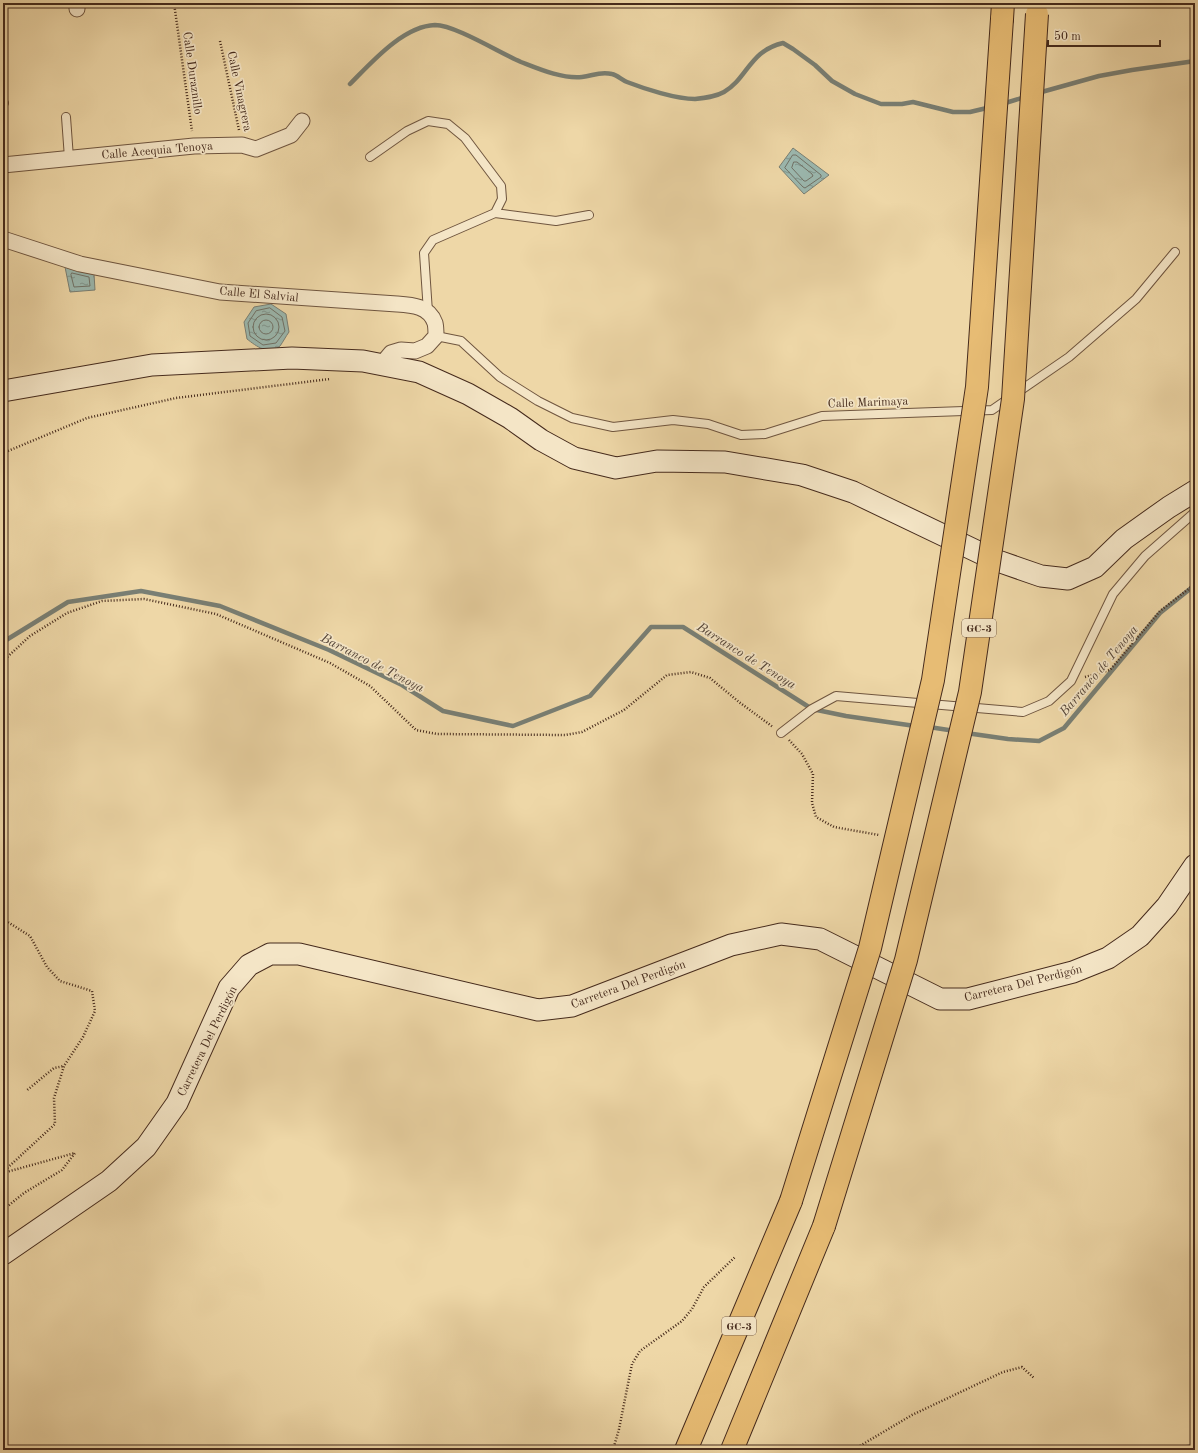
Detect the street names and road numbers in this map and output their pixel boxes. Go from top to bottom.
street label: Calle Duraznillo [180,31,204,115]
street label: Calle Vinagrera [225,50,253,132]
street label: Calle Acequia Tenoya [101,140,213,162]
street label: Calle El Salvial [219,286,299,304]
street label: Calle Marimaya [828,396,909,410]
road number: GC-3 [962,619,996,637]
street label: Carretera Del Perdigón [569,958,688,1011]
street label: Carretera Del Perdigón [963,963,1084,1004]
street label: Carretera Del Perdigón [176,984,240,1099]
road number: GC-3 [722,1317,756,1335]

